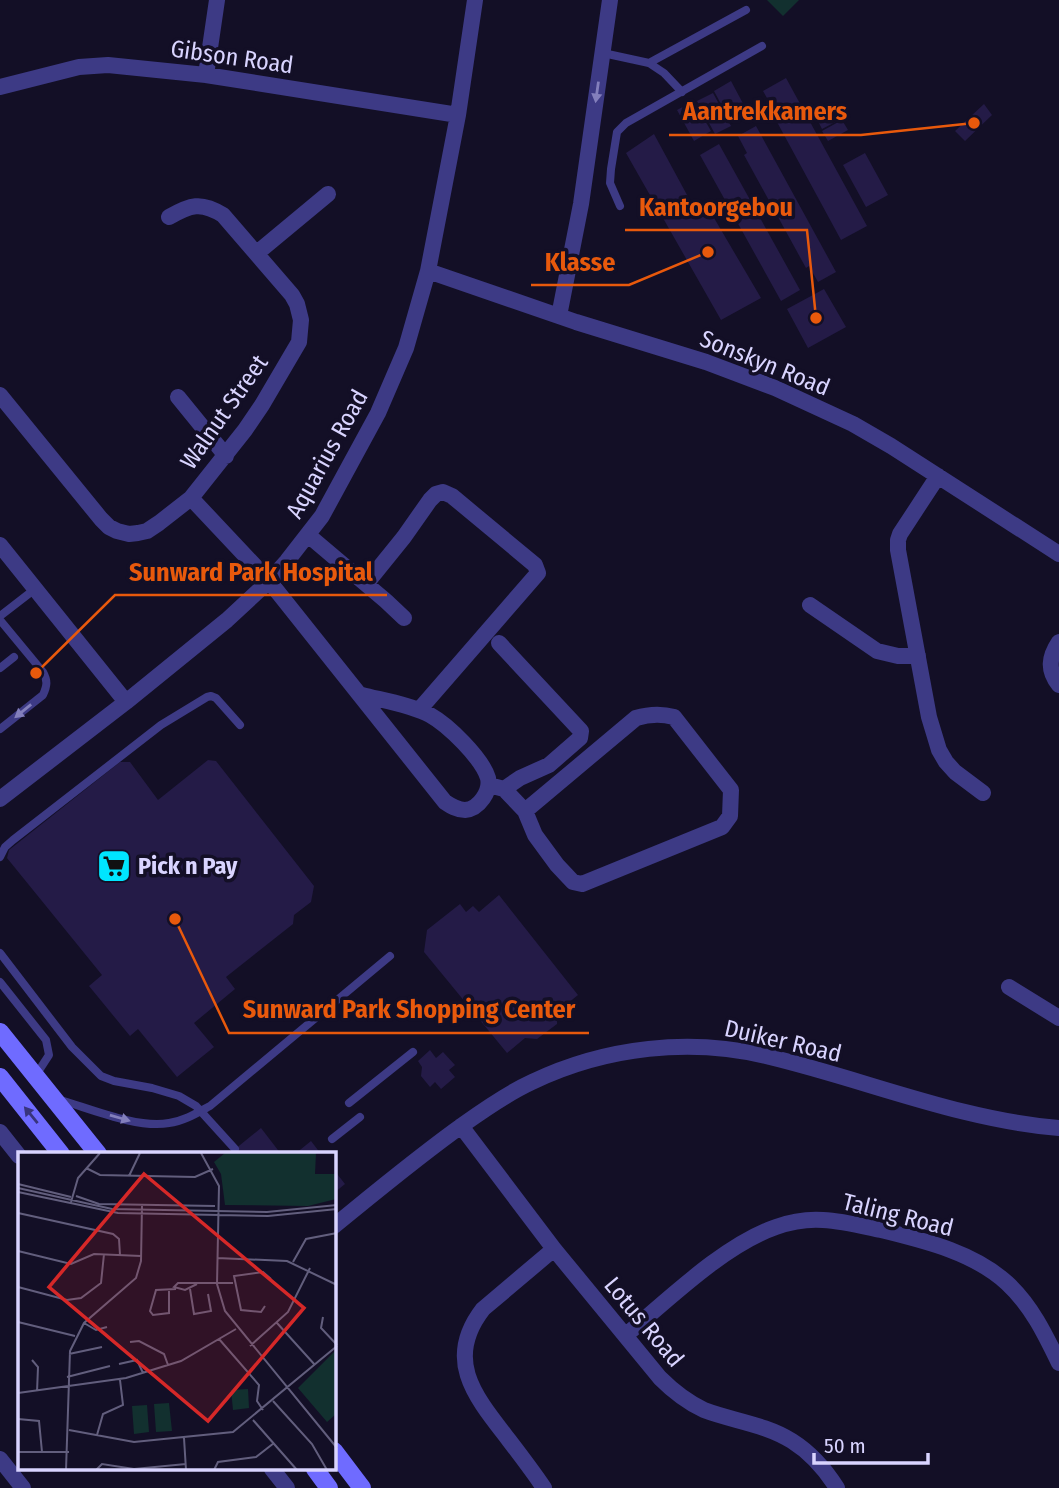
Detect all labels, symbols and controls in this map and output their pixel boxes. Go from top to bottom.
street label: Gibson Road [169,35,295,79]
one-way arrow [591,81,602,103]
callout: Aantrekkamers [669,88,861,135]
text: Aantrekkamers [682,96,847,127]
callout: Kantoorgebou [625,183,807,230]
text: Kantoorgebou [639,192,793,223]
callout: Klasse [531,238,629,285]
text: Klasse [545,247,615,278]
street label: Sonskyn Road [696,324,834,402]
street label: Walnut Street [174,349,274,474]
street label: Aquarius Road [280,385,374,523]
callout: Sunward Park Hospital [115,548,387,595]
text: Sunward Park Hospital [129,557,374,588]
one-way arrow [15,703,33,718]
supermarket icon: Pick n Pay [95,847,133,885]
place label: Pick n Pay [138,852,238,880]
callout: Sunward Park Shopping Center [229,986,589,1033]
text: Sunward Park Shopping Center [243,994,576,1025]
street label: Duiker Road [722,1014,844,1068]
one-way arrow [23,1107,38,1125]
one-way arrow [110,1113,131,1123]
inset map [18,1152,336,1470]
street label: Taling Road [840,1188,956,1242]
street label: Lotus Road [598,1271,690,1373]
scale bar [814,1422,928,1466]
text: 50 m [824,1433,866,1459]

